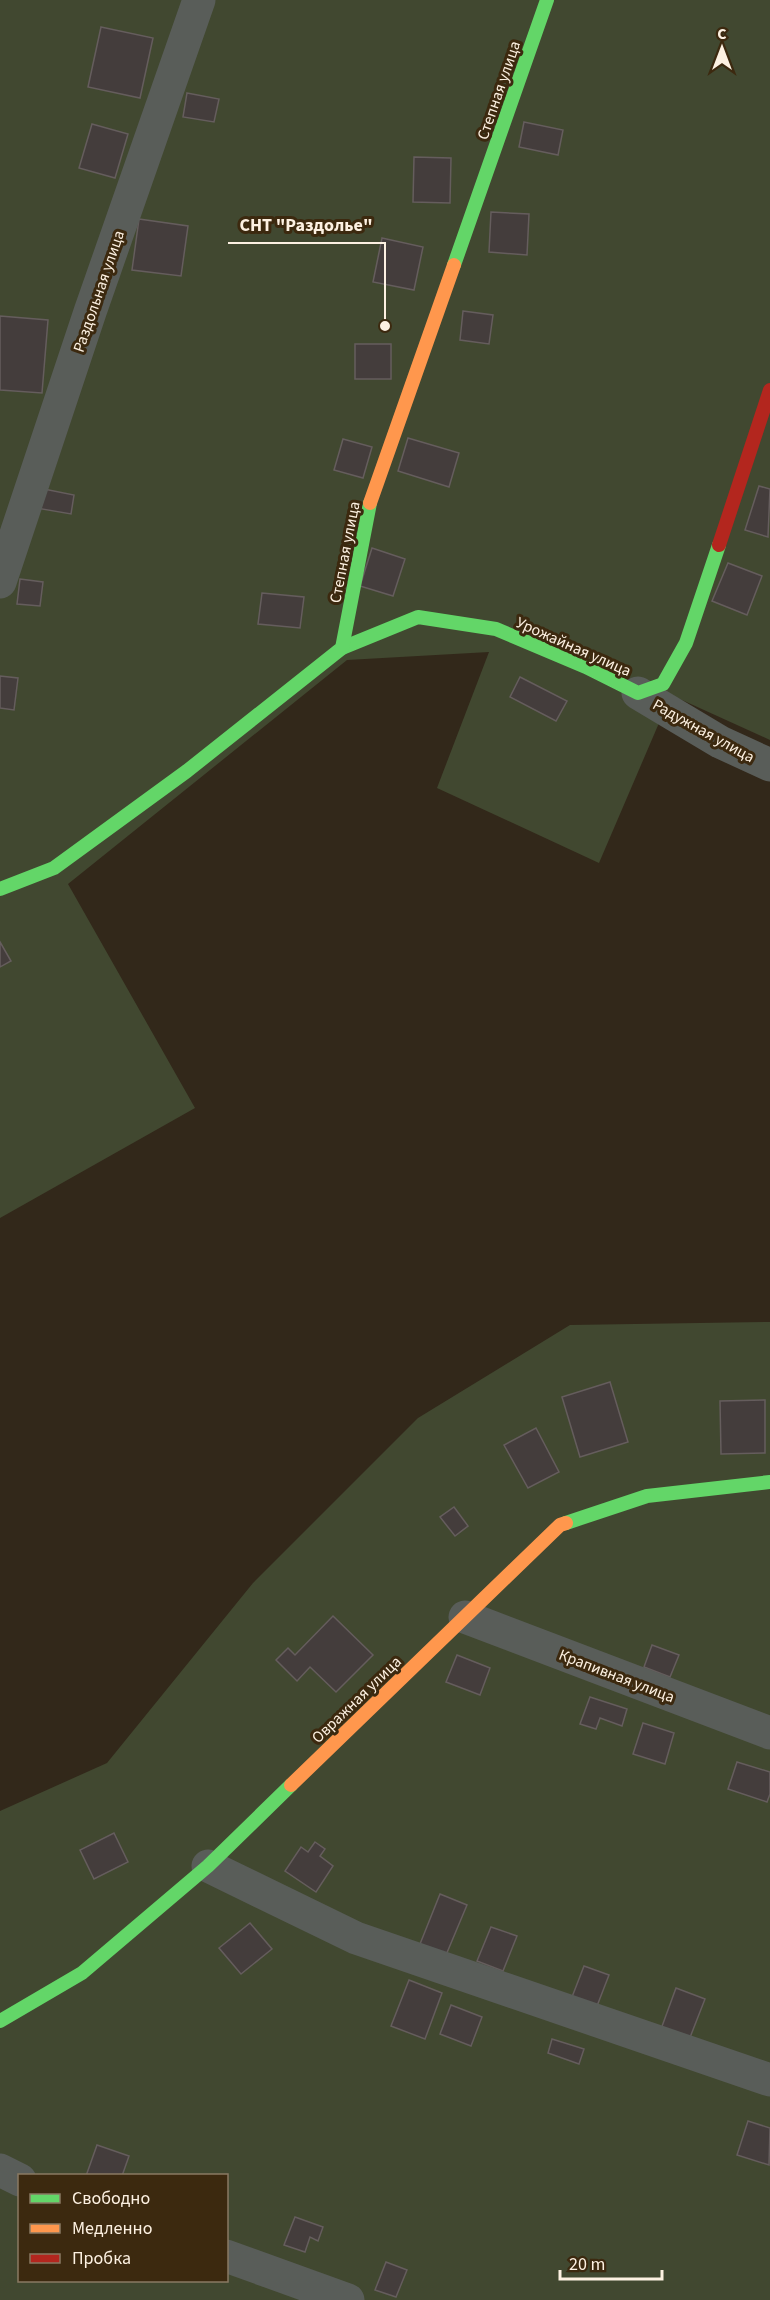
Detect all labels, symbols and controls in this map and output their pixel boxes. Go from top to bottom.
north arrow [692,18,752,78]
text: С [717,23,727,45]
street label: Степная улица [472,38,526,143]
callout: СНТ "Раздолье" [228,207,385,243]
text: СНТ "Раздолье" [239,213,373,238]
street label: Раздольная улица [68,227,130,355]
street label: Степная улица [324,500,366,605]
street label: Урожайная улица [513,612,635,682]
street label: Радужная улица [648,694,759,768]
street label: Крапивная улица [556,1644,678,1708]
street label: Овражная улица [307,1651,406,1748]
legend [18,2174,228,2282]
text: Свободно [72,2186,150,2211]
text: Медленно [72,2216,152,2241]
scale bar [560,2243,662,2281]
text: Пробка [72,2246,131,2271]
text: 20 m [569,2252,605,2277]

